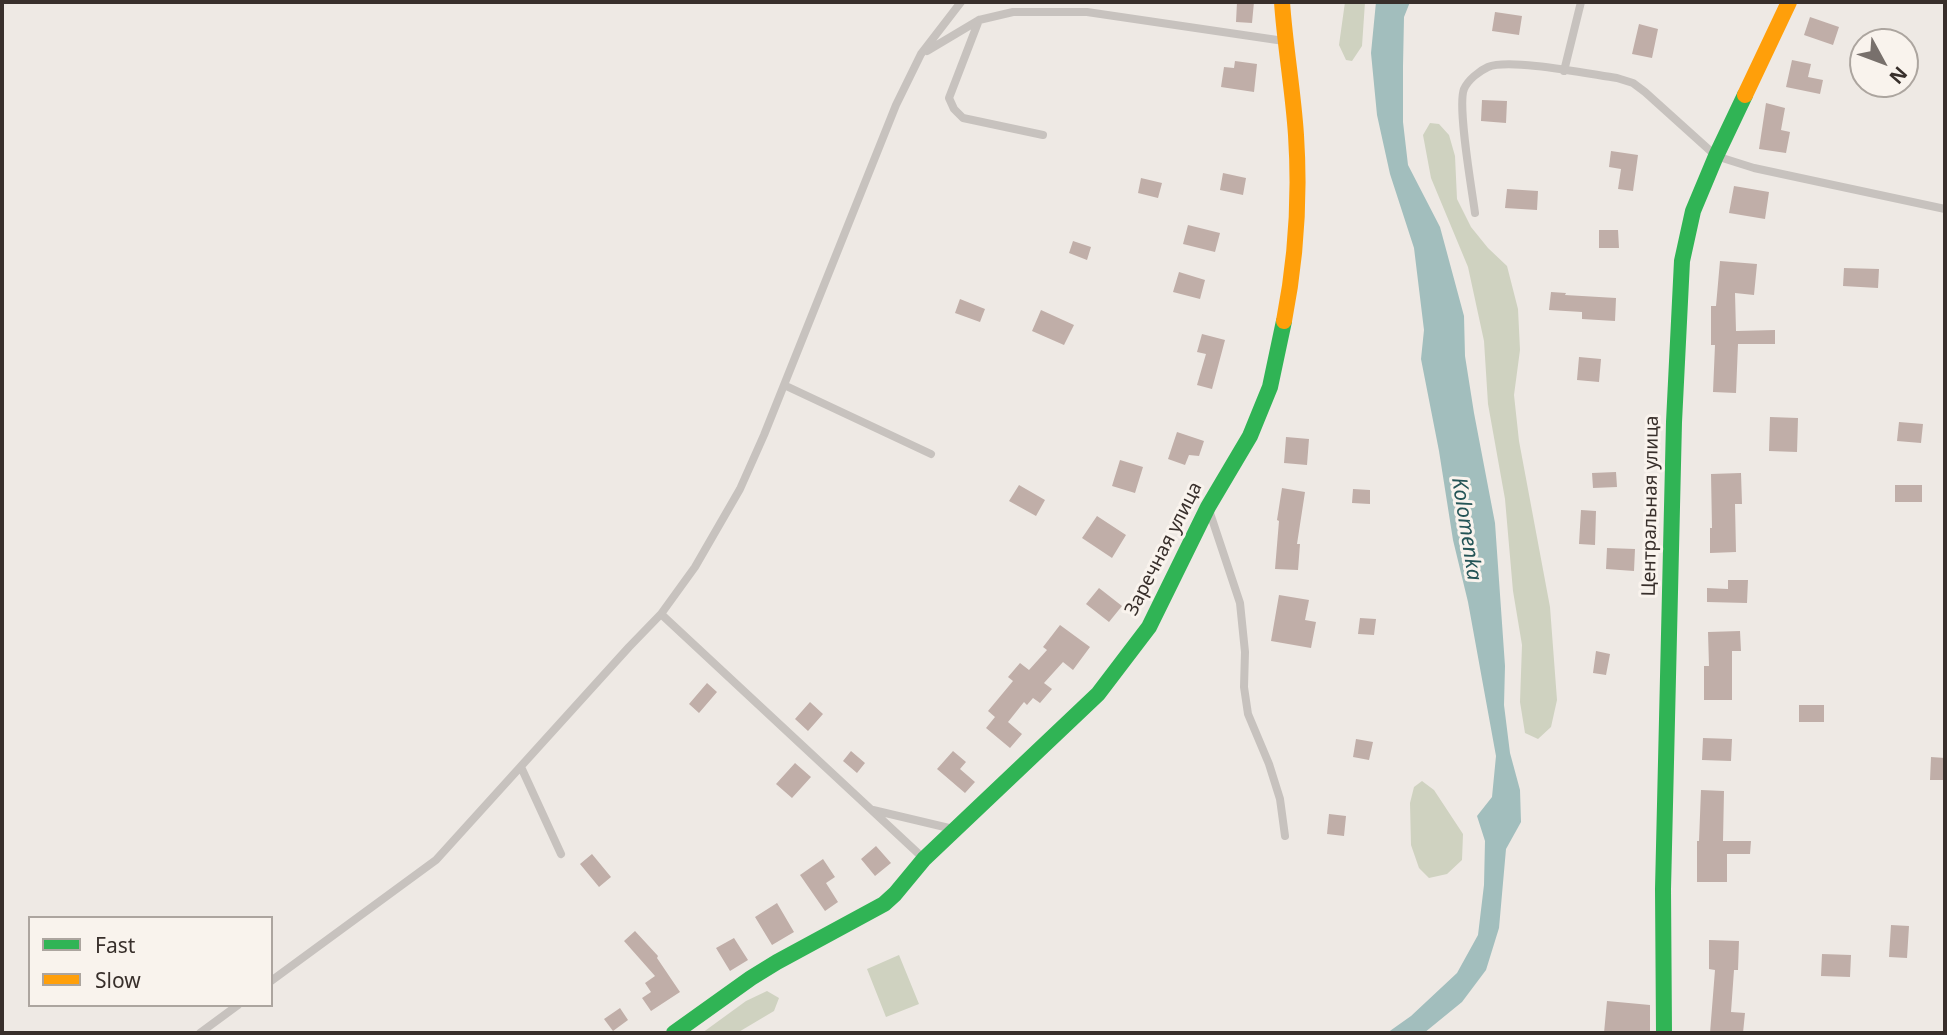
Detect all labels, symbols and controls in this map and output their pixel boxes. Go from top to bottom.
north arrow [1849,28,1919,98]
text: N [1883,61,1913,90]
street label: Центральная улица [1638,415,1664,597]
water label: Kolomenka [1445,476,1487,582]
street label: Заречная улица [1121,479,1207,619]
legend [28,916,273,1007]
text: Fast [95,931,135,959]
text: Slow [95,966,141,994]

